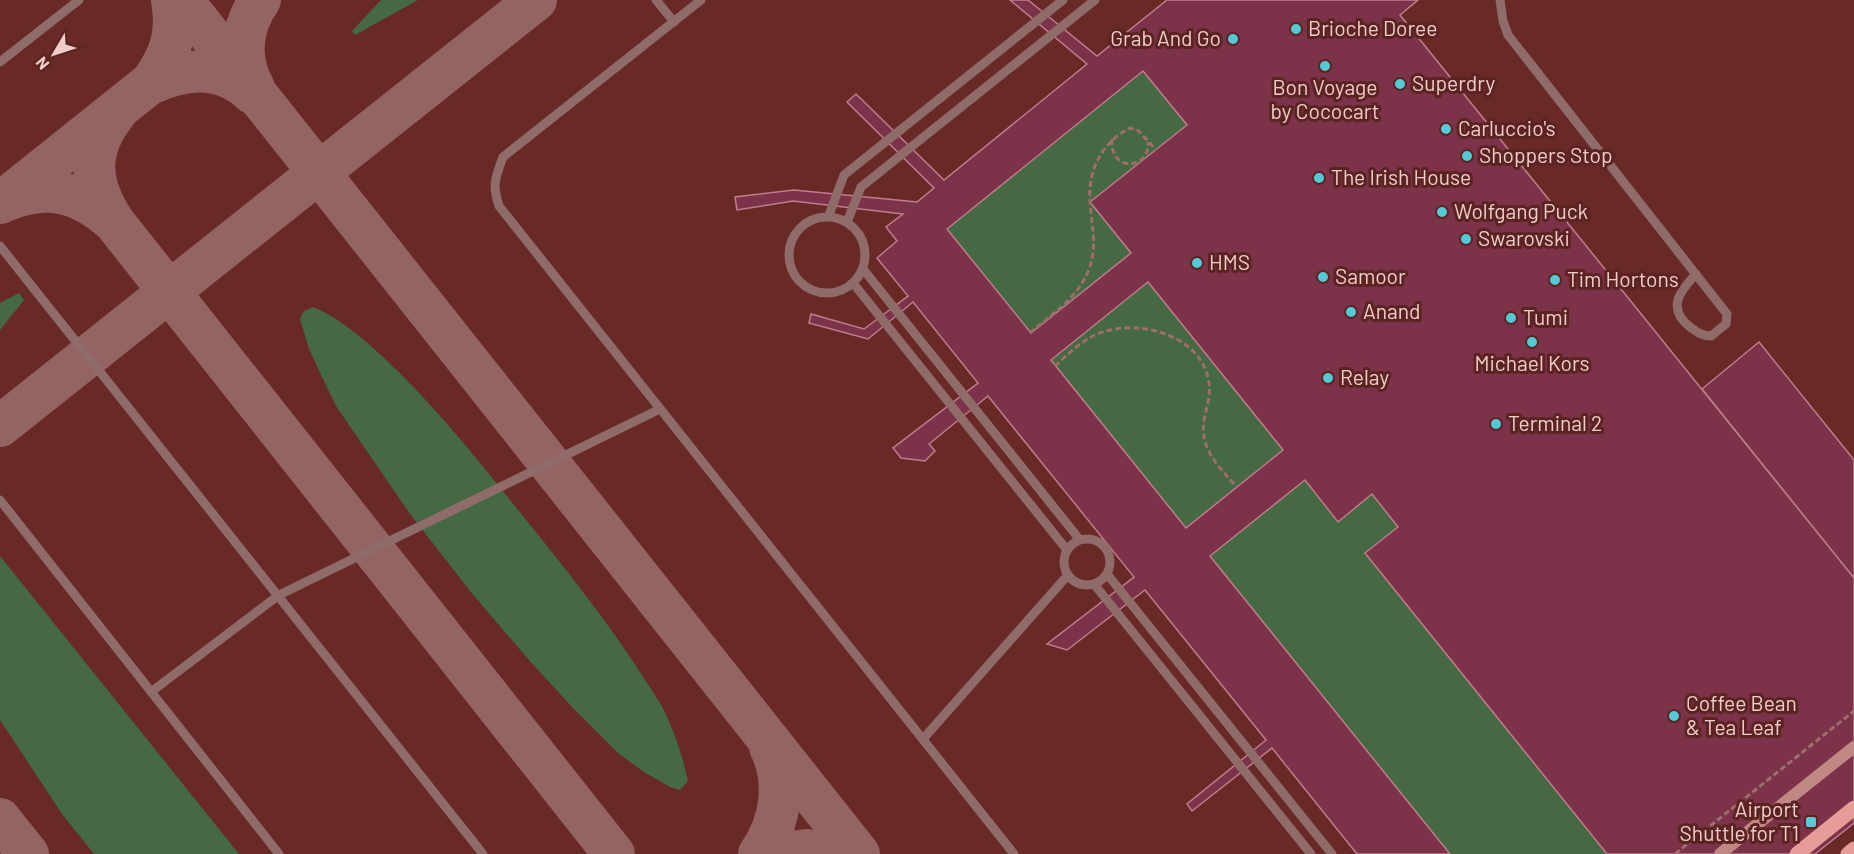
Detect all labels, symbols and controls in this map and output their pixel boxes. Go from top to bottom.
place label: Brioche Doree [1308,15,1437,40]
marker: Brioche Doree [1289,22,1303,36]
north arrow [24,24,84,84]
place label: Grab And Go [1110,25,1221,50]
marker: Grab And Go [1226,32,1240,46]
text: N [31,54,53,74]
marker: Bon Voyage by Cococart [1318,59,1332,73]
place label: Superdry [1412,70,1495,95]
place label: Bon Voyage by Cococart [1271,74,1379,123]
marker: Superdry [1393,77,1407,91]
place label: Carluccio's [1458,115,1556,140]
marker: Carluccio's [1439,122,1453,136]
place label: Shoppers Stop [1479,142,1613,167]
marker: Shoppers Stop [1460,149,1474,163]
place label: The Irish House [1331,164,1471,189]
marker: The Irish House [1312,171,1326,185]
place label: Wolfgang Puck [1454,198,1588,223]
marker: Wolfgang Puck [1435,205,1449,219]
place label: Swarovski [1478,225,1570,250]
marker: Swarovski [1459,232,1473,246]
place label: HMS [1209,249,1250,274]
marker: HMS [1190,256,1204,270]
place label: Samoor [1335,263,1406,288]
place label: Tim Hortons [1567,266,1679,291]
marker: Samoor [1316,270,1330,284]
marker: Tim Hortons [1548,273,1562,287]
place label: Anand [1363,298,1420,323]
place label: Tumi [1523,304,1568,329]
marker: Anand [1344,305,1358,319]
marker: Tumi [1504,311,1518,325]
marker: Michael Kors [1525,335,1539,349]
place label: Michael Kors [1474,350,1590,375]
place label: Relay [1340,364,1389,389]
marker: Relay [1321,371,1335,385]
place label: Terminal 2 [1508,410,1602,435]
marker: Terminal 2 [1489,417,1503,431]
place label: Coffee Bean & Tea Leaf [1686,690,1797,739]
marker: Coffee Bean & Tea Leaf [1667,709,1681,723]
place label: Airport Shuttle for T1 [1680,796,1799,845]
marker: Airport Shuttle for T1 [1804,815,1818,829]

